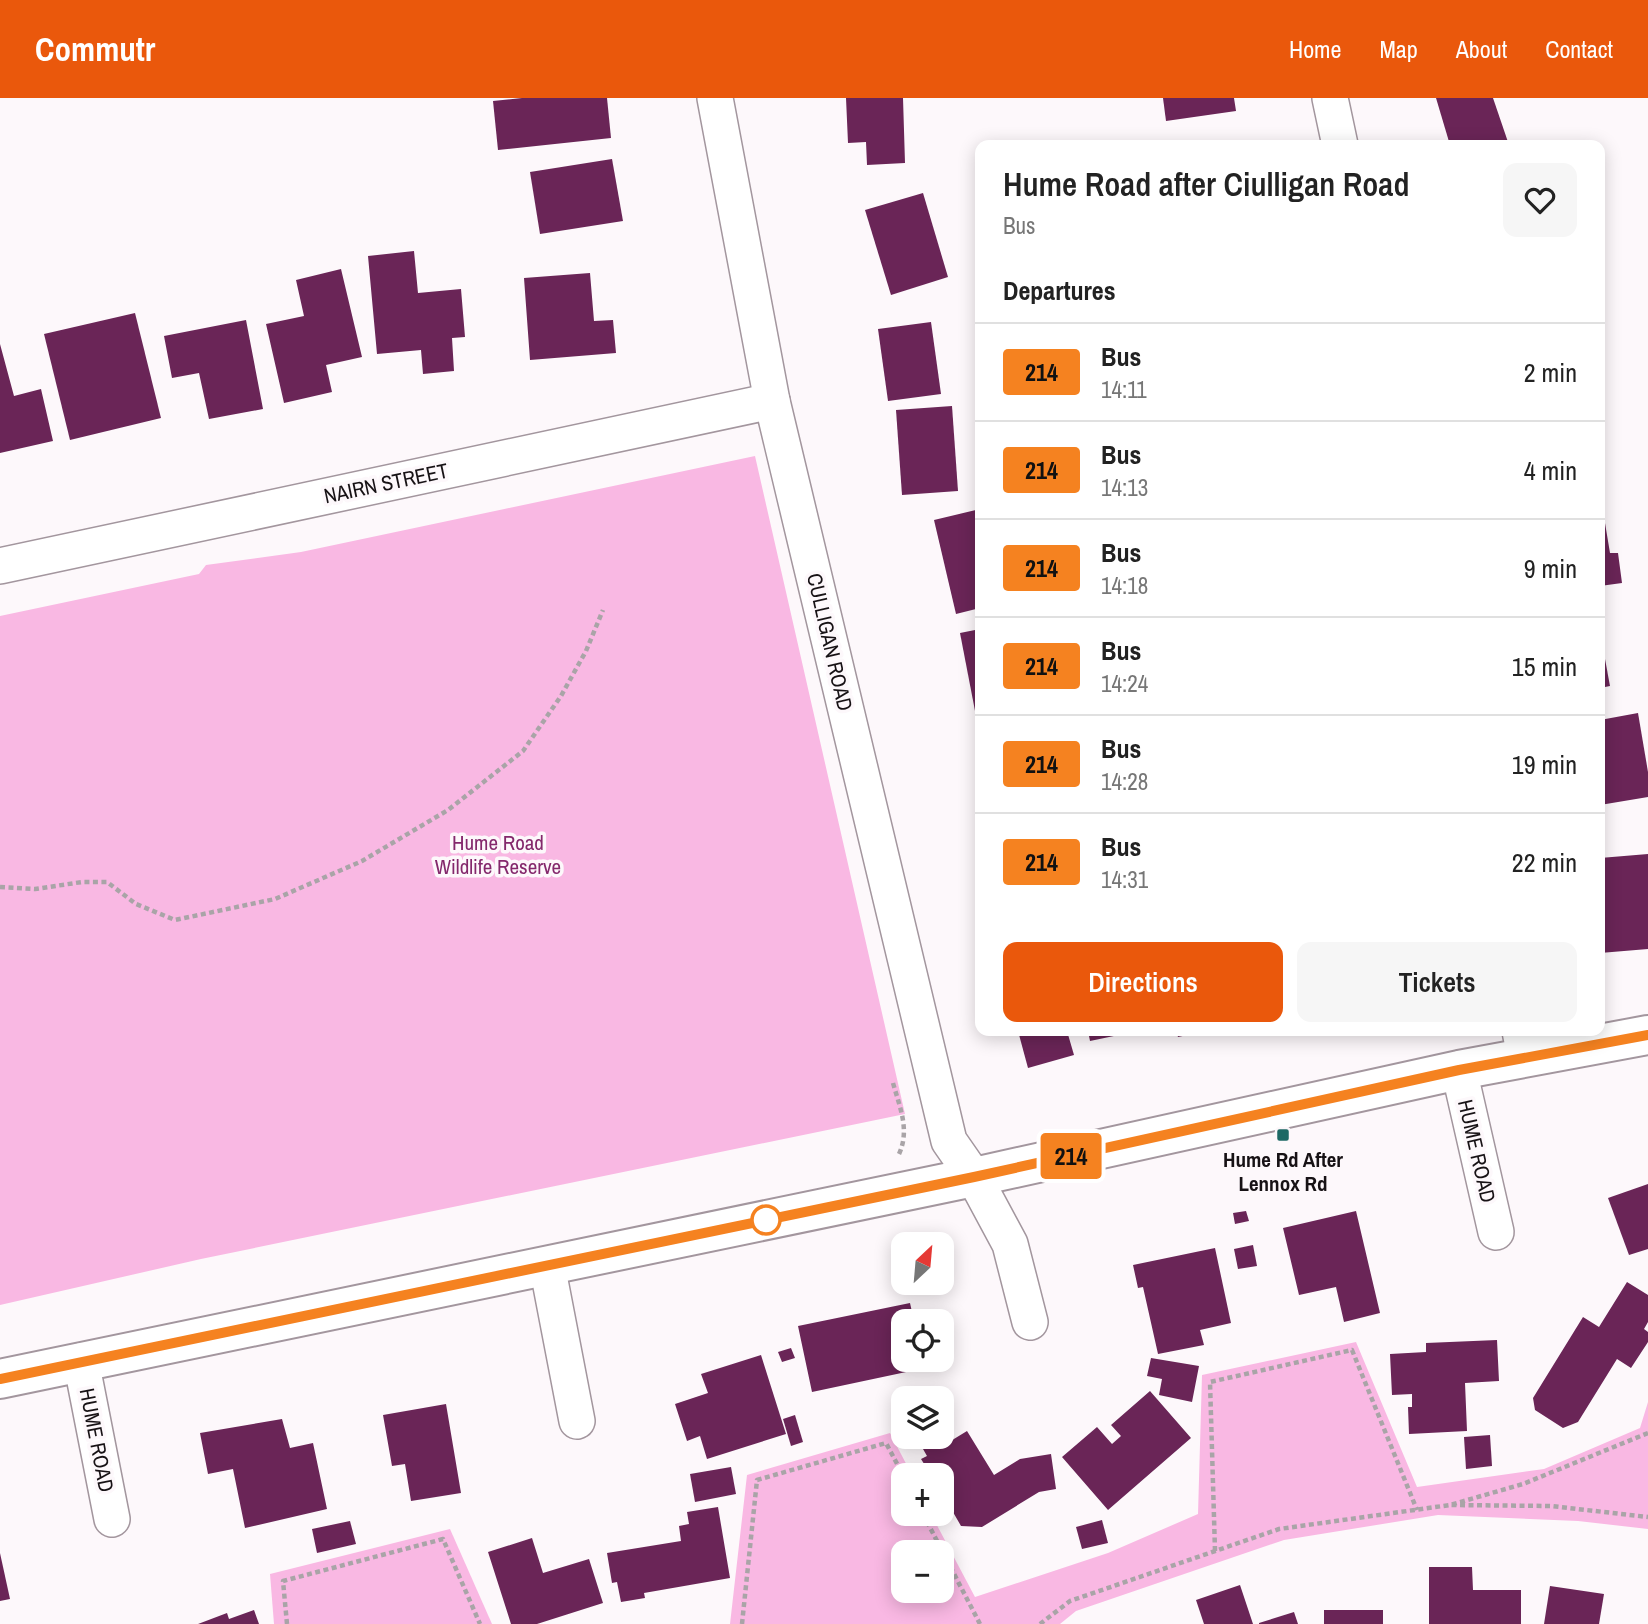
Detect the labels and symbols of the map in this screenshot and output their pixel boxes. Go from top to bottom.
street label: NAIRN STREET [321,456,451,510]
street label: CULLIGAN ROAD [800,570,860,714]
park label: Hume Road Wildlife Reserve [435,828,561,881]
street label: HUME ROAD [1451,1096,1503,1206]
marker: Hume Rd After Lennox Rd [1275,1127,1291,1143]
line badge: 214 [1031,1133,1111,1179]
place label: Hume Rd After Lennox Rd [1223,1145,1343,1198]
unlabelled marker [751,1205,781,1235]
north arrow [891,1232,954,1295]
street label: HUME ROAD [73,1386,121,1494]

